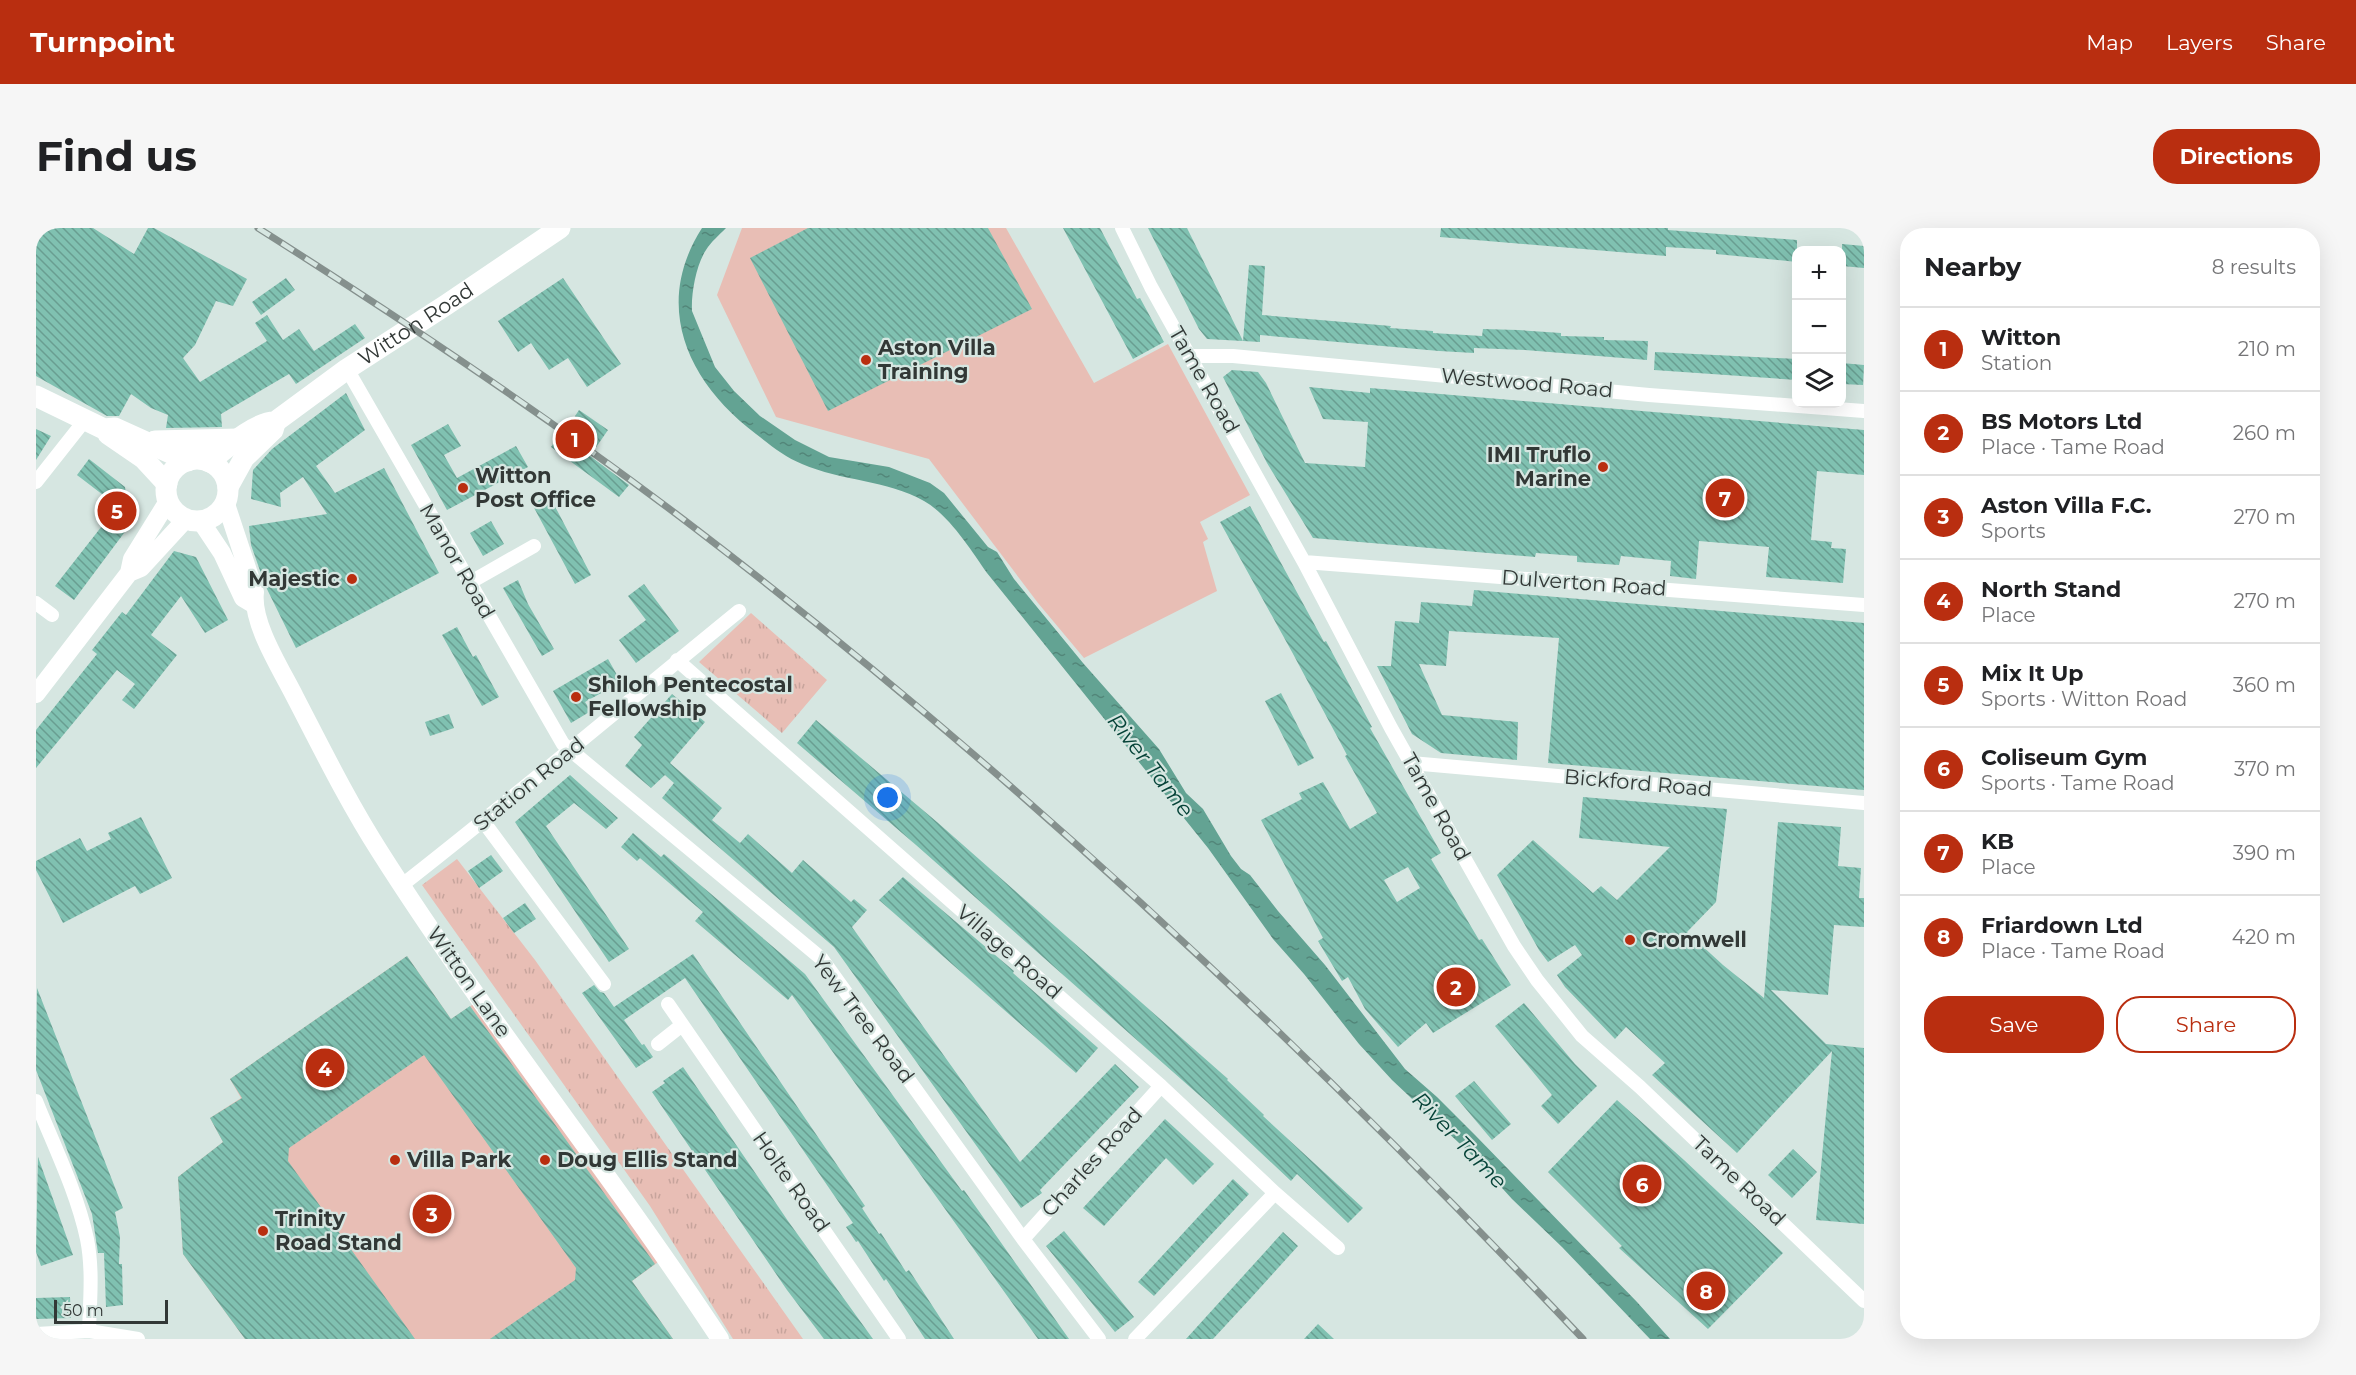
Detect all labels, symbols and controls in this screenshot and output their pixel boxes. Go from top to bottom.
text: Turnpoint [30,25,175,59]
text: Map [2086,30,2133,55]
text: Layers [2166,30,2233,55]
text: Share [2266,30,2326,55]
button: Directions [2153,129,2320,184]
text: Find us [36,130,197,182]
map controls [1792,246,1846,408]
button: + [1792,246,1846,300]
text: Nearby [1924,251,2021,283]
text: 8 results [2212,255,2296,279]
street label: Witton Road [353,277,478,370]
button: − [1792,300,1846,354]
street label: Tame Road [1164,322,1245,438]
text: Witton [1981,324,2061,351]
place label: Aston Villa Training [877,335,996,384]
text: 1 [1940,337,1947,361]
text: 210 m [2238,337,2296,361]
text: Station [1981,351,2052,375]
marker: Aston Villa Training [859,353,873,367]
button: layers [1792,354,1846,408]
street label: Westwood Road [1440,363,1614,402]
text: BS Motors Ltd [1981,408,2142,435]
pin: 1 [556,416,594,462]
text: 2 [1938,421,1949,445]
text: 260 m [2233,421,2296,445]
text: Place · Tame Road [1981,435,2165,459]
place label: IMI Truflo Marine [1487,442,1591,491]
marker: IMI Truflo Marine [1596,460,1610,474]
place label: Witton Post Office [475,463,596,512]
pin: 7 [1706,476,1744,520]
marker: Witton Post Office [456,481,470,495]
pin: 5 [98,488,136,534]
text: Aston Villa F.C. [1981,492,2152,519]
street label: Manor Road [414,499,500,623]
text: 3 [1938,505,1949,529]
text: 270 m [2234,505,2296,529]
text: Sports [1981,519,2046,543]
street label: Dulverton Road [1501,564,1667,601]
place label: Majestic [248,566,341,591]
marker: Majestic [345,572,359,586]
text: North Stand [1981,576,2121,603]
text: 4 [1937,589,1950,613]
text: 270 m [2234,589,2296,613]
text: Place [1981,603,2036,627]
text: Mix It Up [1981,660,2083,687]
place label: Shiloh Pentecostal Fellowship [588,672,793,721]
text: 5 [1938,673,1949,697]
text: 360 m [2233,673,2296,697]
text: Sports · Witton Road [1981,687,2187,711]
marker: Shiloh Pentecostal Fellowship [569,690,583,704]
water label: River Tame [1102,708,1199,823]
street label: Station Road [468,731,589,836]
text: Coliseum Gym [1981,744,2147,771]
street label: Tame Road [1397,749,1476,865]
text: 6 [1937,757,1950,781]
text: 370 m [2234,757,2296,781]
street label: Bickford Road [1563,764,1713,801]
text: Sports · Tame Road [1981,771,2175,795]
your location [873,783,902,812]
text: KB [1981,828,2014,855]
text: 7 [1937,841,1950,865]
text: 390 m [2233,841,2296,865]
text: Place [1981,855,2036,879]
street label: Village Road [952,899,1067,1004]
text: Friardown Ltd [1981,912,2143,939]
street label: Witton Lane [422,922,517,1042]
text: 8 [1937,925,1950,949]
text: 420 m [2232,925,2296,949]
place label: Cromwell [1642,927,1747,952]
marker: Cromwell [1623,933,1637,947]
text: Place · Tame Road [1981,939,2165,963]
street label: Yew Tree Road [807,950,920,1088]
pin: 2 [1436,964,1476,1010]
button: Save [1924,996,2104,1053]
button: Share [2116,996,2296,1053]
pin: 4 [306,1046,344,1090]
water label: River Tame [1407,1086,1513,1194]
street label: Charles Road [1036,1102,1147,1222]
street label: Holte Road [748,1127,835,1237]
street label: Tame Road [1688,1130,1791,1231]
place label: Villa Park [406,1147,511,1172]
place label: Doug Ellis Stand [557,1147,738,1172]
marker: Villa Park [388,1153,402,1167]
marker: Doug Ellis Stand [538,1153,552,1167]
pin: 6 [1622,1162,1662,1206]
pin: 3 [412,1192,452,1236]
place label: Trinity Road Stand [275,1206,402,1255]
marker: Trinity Road Stand [256,1224,270,1238]
pin: 8 [1686,1268,1726,1314]
scale bar [54,1297,168,1324]
text: 50 m [63,1301,104,1320]

